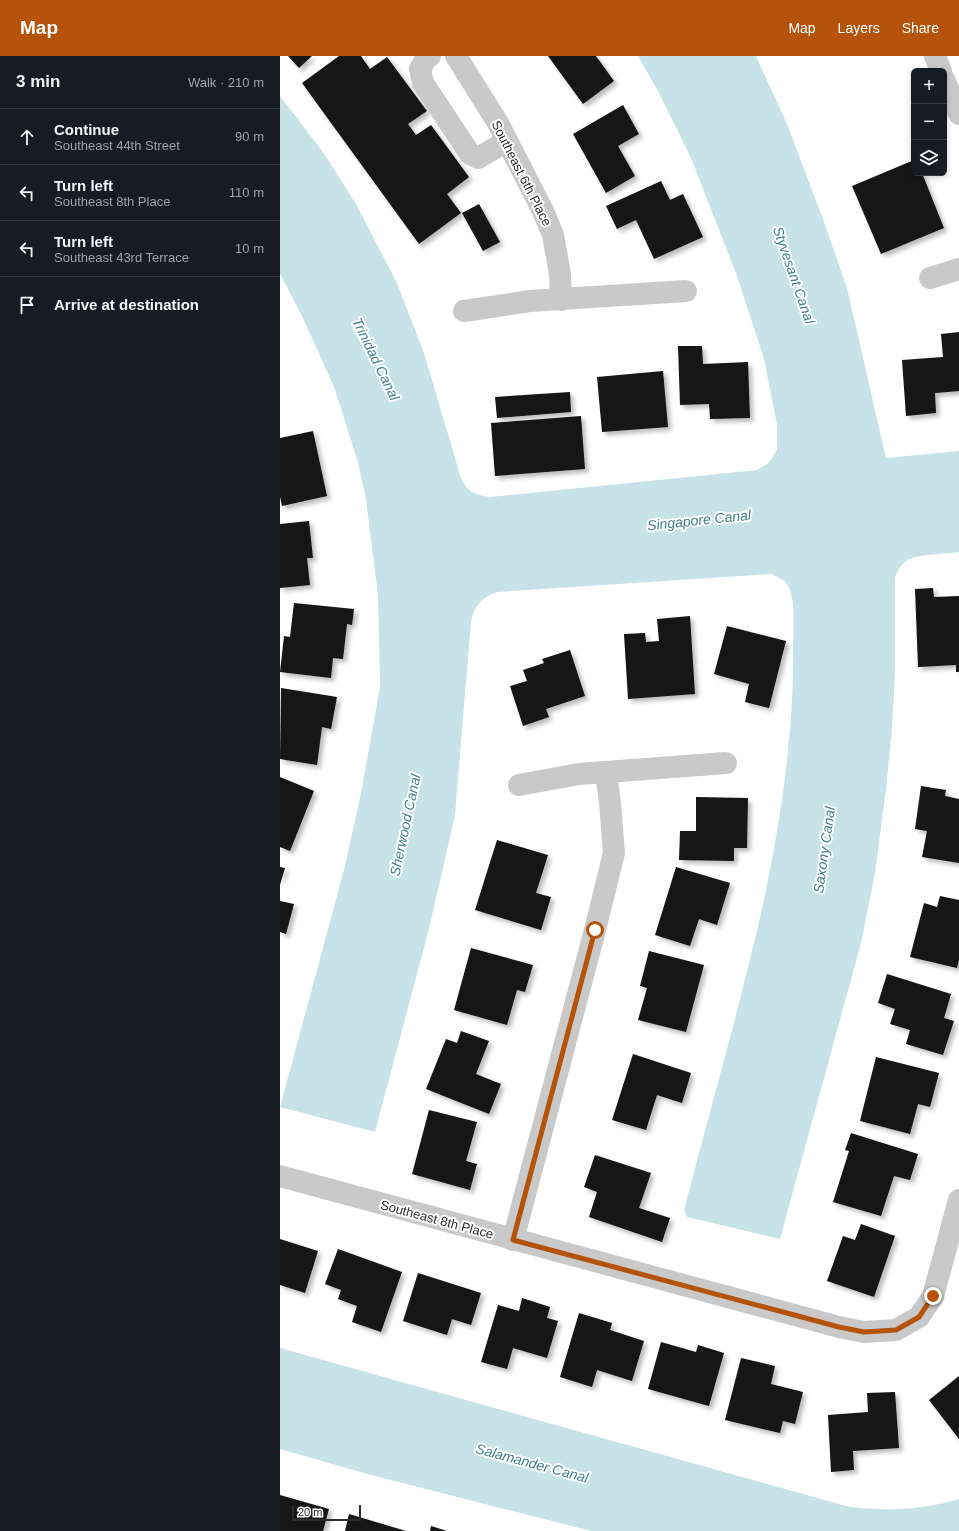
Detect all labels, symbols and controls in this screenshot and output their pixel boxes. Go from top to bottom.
text: Map [20,17,58,38]
text: Map [788,20,816,36]
text: Layers [838,20,880,36]
text: Share [902,20,939,36]
map controls [911,68,947,176]
button: + [911,68,947,104]
text: 3 min [16,72,60,91]
text: Walk · 210 m [188,75,264,90]
button: − [911,104,947,140]
street label: Southeast 6th Place [488,118,555,228]
text: Continue [54,121,119,138]
icon: ahead [16,126,38,148]
text: 90 m [235,129,264,144]
text: Southeast 44th Street [54,138,180,153]
button: layers [911,140,947,176]
text: Turn left [54,177,113,194]
icon: left [16,182,38,204]
text: 110 m [229,185,264,200]
text: Southeast 8th Place [54,194,170,209]
water label: Styvesant Canal [770,224,818,327]
text: Turn left [54,233,113,250]
icon: left [16,238,38,260]
text: 10 m [235,241,264,256]
text: Southeast 43rd Terrace [54,250,189,265]
icon: arrive [16,294,38,316]
text: Arrive at destination [54,296,199,313]
water label: Trinidad Canal [349,315,403,404]
water label: Singapore Canal [646,506,753,533]
water label: Sherwood Canal [386,772,424,877]
water label: Saxony Canal [810,805,838,894]
route start [586,921,604,939]
street label: Southeast 8th Place [379,1197,495,1242]
route end [924,1287,942,1305]
water label: Salamander Canal [474,1440,591,1486]
scale bar [292,1503,361,1522]
text: 20 m [298,1506,322,1518]

